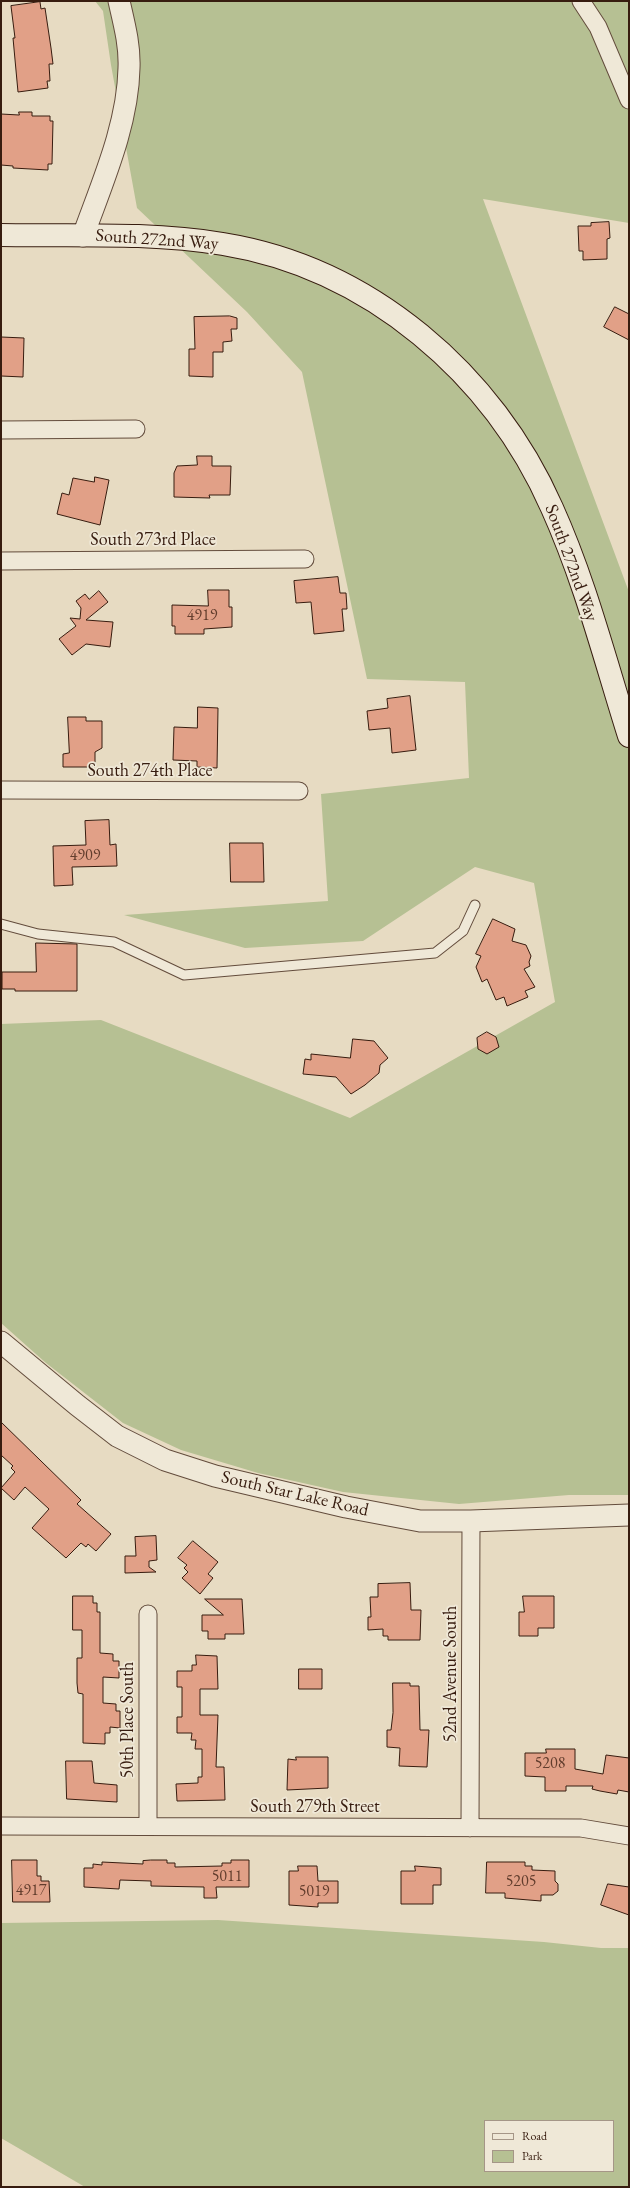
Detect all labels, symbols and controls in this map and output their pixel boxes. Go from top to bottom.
street label: South 272nd Way [95,225,219,255]
street label: South 272nd Way [540,502,602,624]
street label: South 273rd Place [90,529,216,551]
house number: 4919 [187,606,217,626]
street label: South 274th Place [87,760,213,782]
house number: 4909 [70,846,100,866]
street label: South Star Lake Road [219,1467,371,1521]
street label: 52nd Avenue South [440,1606,462,1742]
street label: 50th Place South [117,1662,139,1778]
house number: 5208 [535,1754,565,1774]
street label: South 279th Street [250,1796,380,1818]
house number: 5011 [212,1867,242,1887]
house number: 5205 [506,1872,536,1892]
house number: 4917 [16,1881,46,1901]
house number: 5019 [299,1882,329,1902]
legend [484,2120,614,2172]
text: Road [522,2128,547,2144]
text: Park [522,2148,542,2164]

